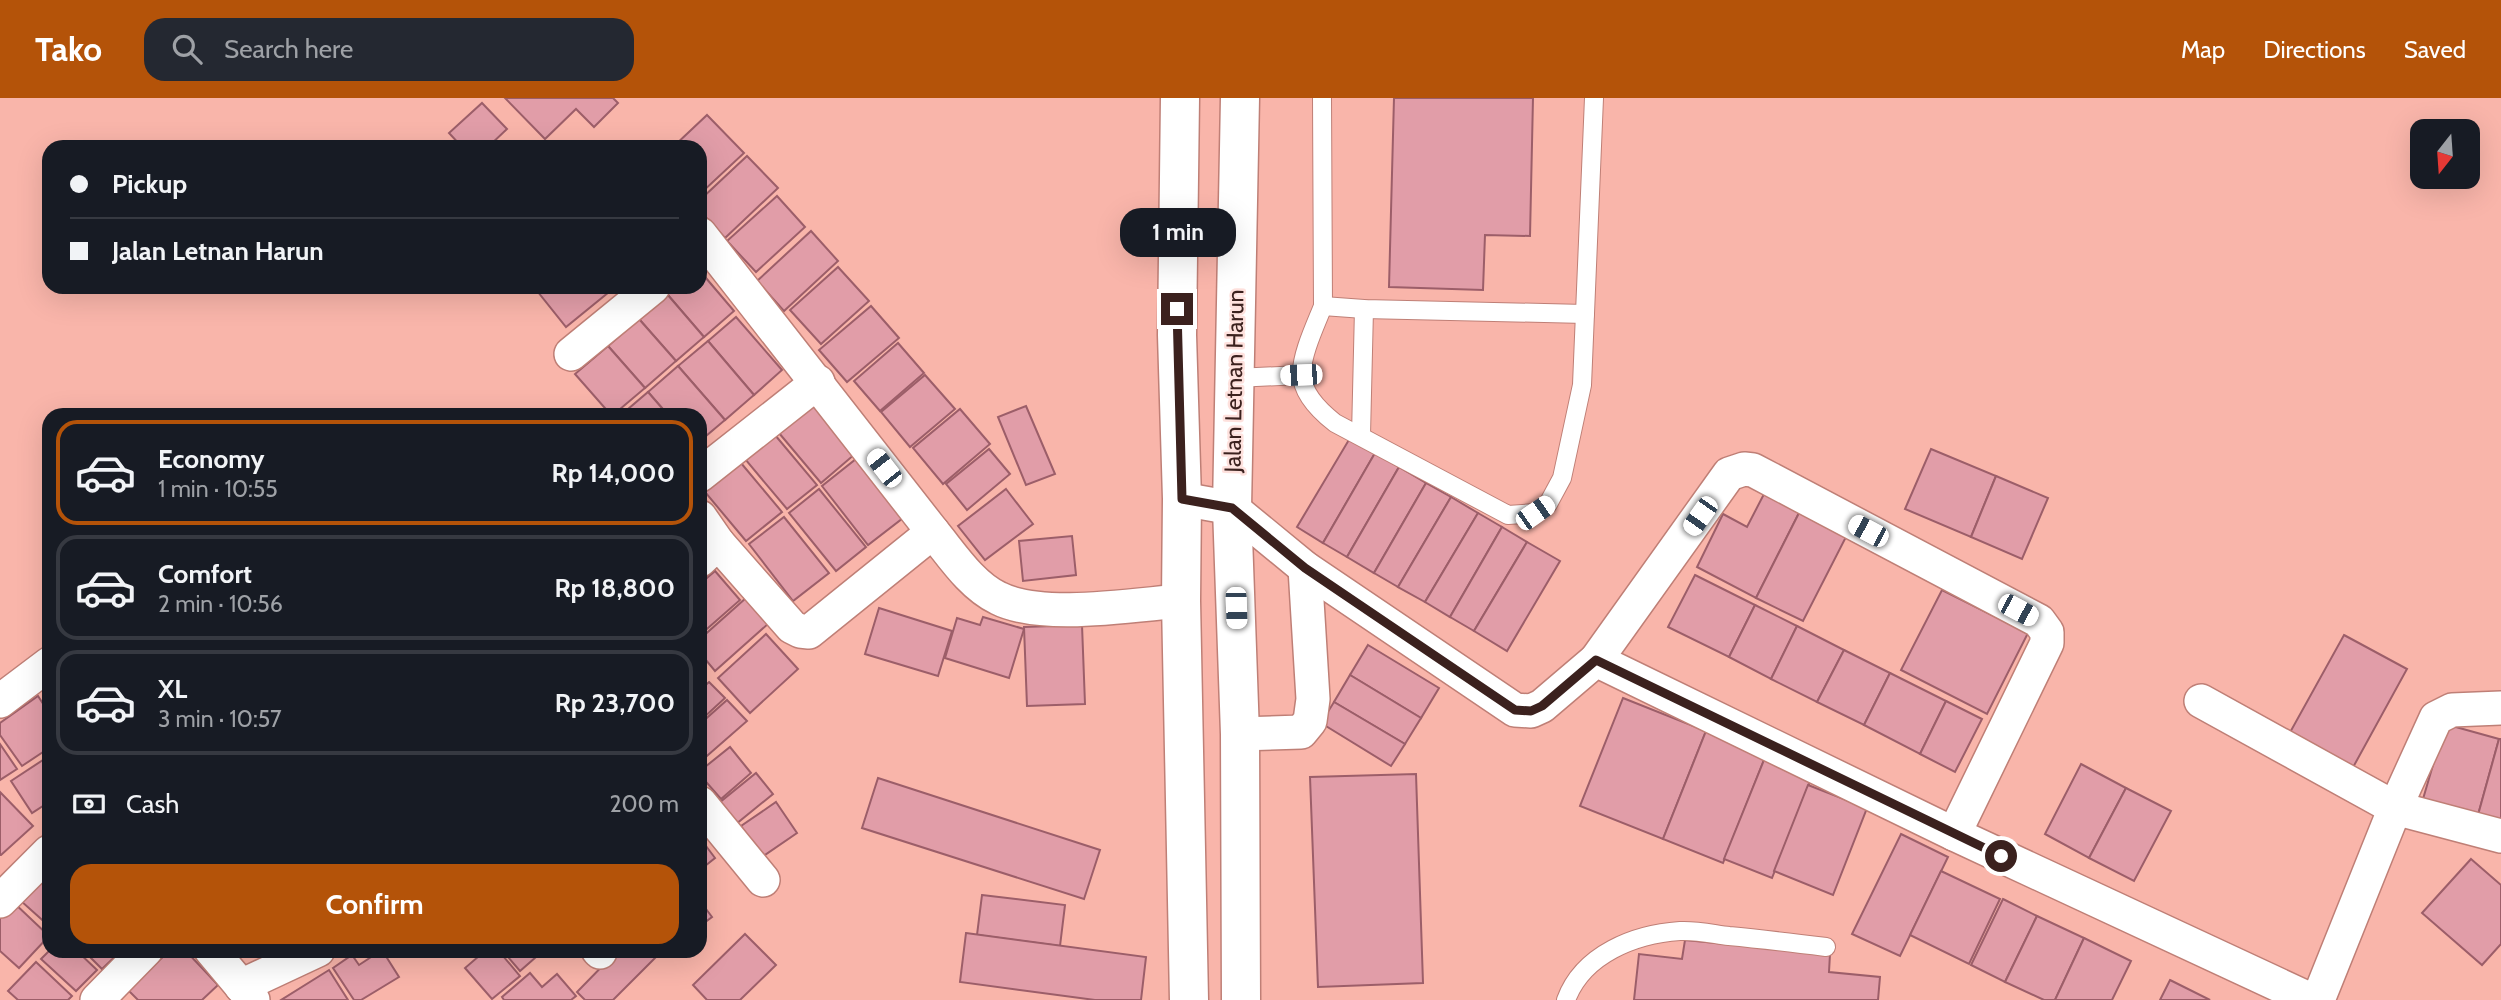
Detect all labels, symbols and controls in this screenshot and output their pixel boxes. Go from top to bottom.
search box [144,18,634,81]
text: Tako [35,29,102,69]
icon: search [168,30,206,68]
text: Search here [224,33,353,65]
text: Map [2181,35,2225,64]
text: Directions [2263,35,2366,64]
text: Saved [2404,35,2466,64]
north arrow [2410,119,2480,189]
map controls [2410,119,2480,189]
text: Pickup [112,168,187,200]
callout: 1 min [1119,208,1235,256]
text: 1 min [1152,218,1204,246]
text: Jalan Letnan Harun [112,235,324,267]
street label: Jalan Letnan Harun [1218,289,1250,474]
route end [1161,293,1193,325]
car [1280,364,1323,386]
icon: car [74,441,137,504]
text: Economy [158,443,264,475]
car [863,445,906,491]
text: Rp 14,000 [552,457,675,489]
text: 1 min · 10:55 [158,475,278,503]
car [1512,492,1559,534]
car [1680,493,1721,539]
car [1845,512,1892,550]
icon: car [74,556,137,619]
text: Comfort [158,558,252,590]
text: Rp 18,800 [554,572,675,604]
car [1225,587,1248,629]
text: 2 min · 10:56 [158,590,283,618]
car [1995,591,2042,629]
icon: car [74,671,137,734]
text: XL [158,673,187,705]
text: Rp 23,700 [555,687,675,719]
text: 3 min · 10:57 [158,705,282,733]
icon: cash [70,785,108,823]
text: Cash [126,788,179,820]
text: 200 m [609,790,679,818]
route start [1985,840,2017,872]
button: Confirm [70,864,679,944]

